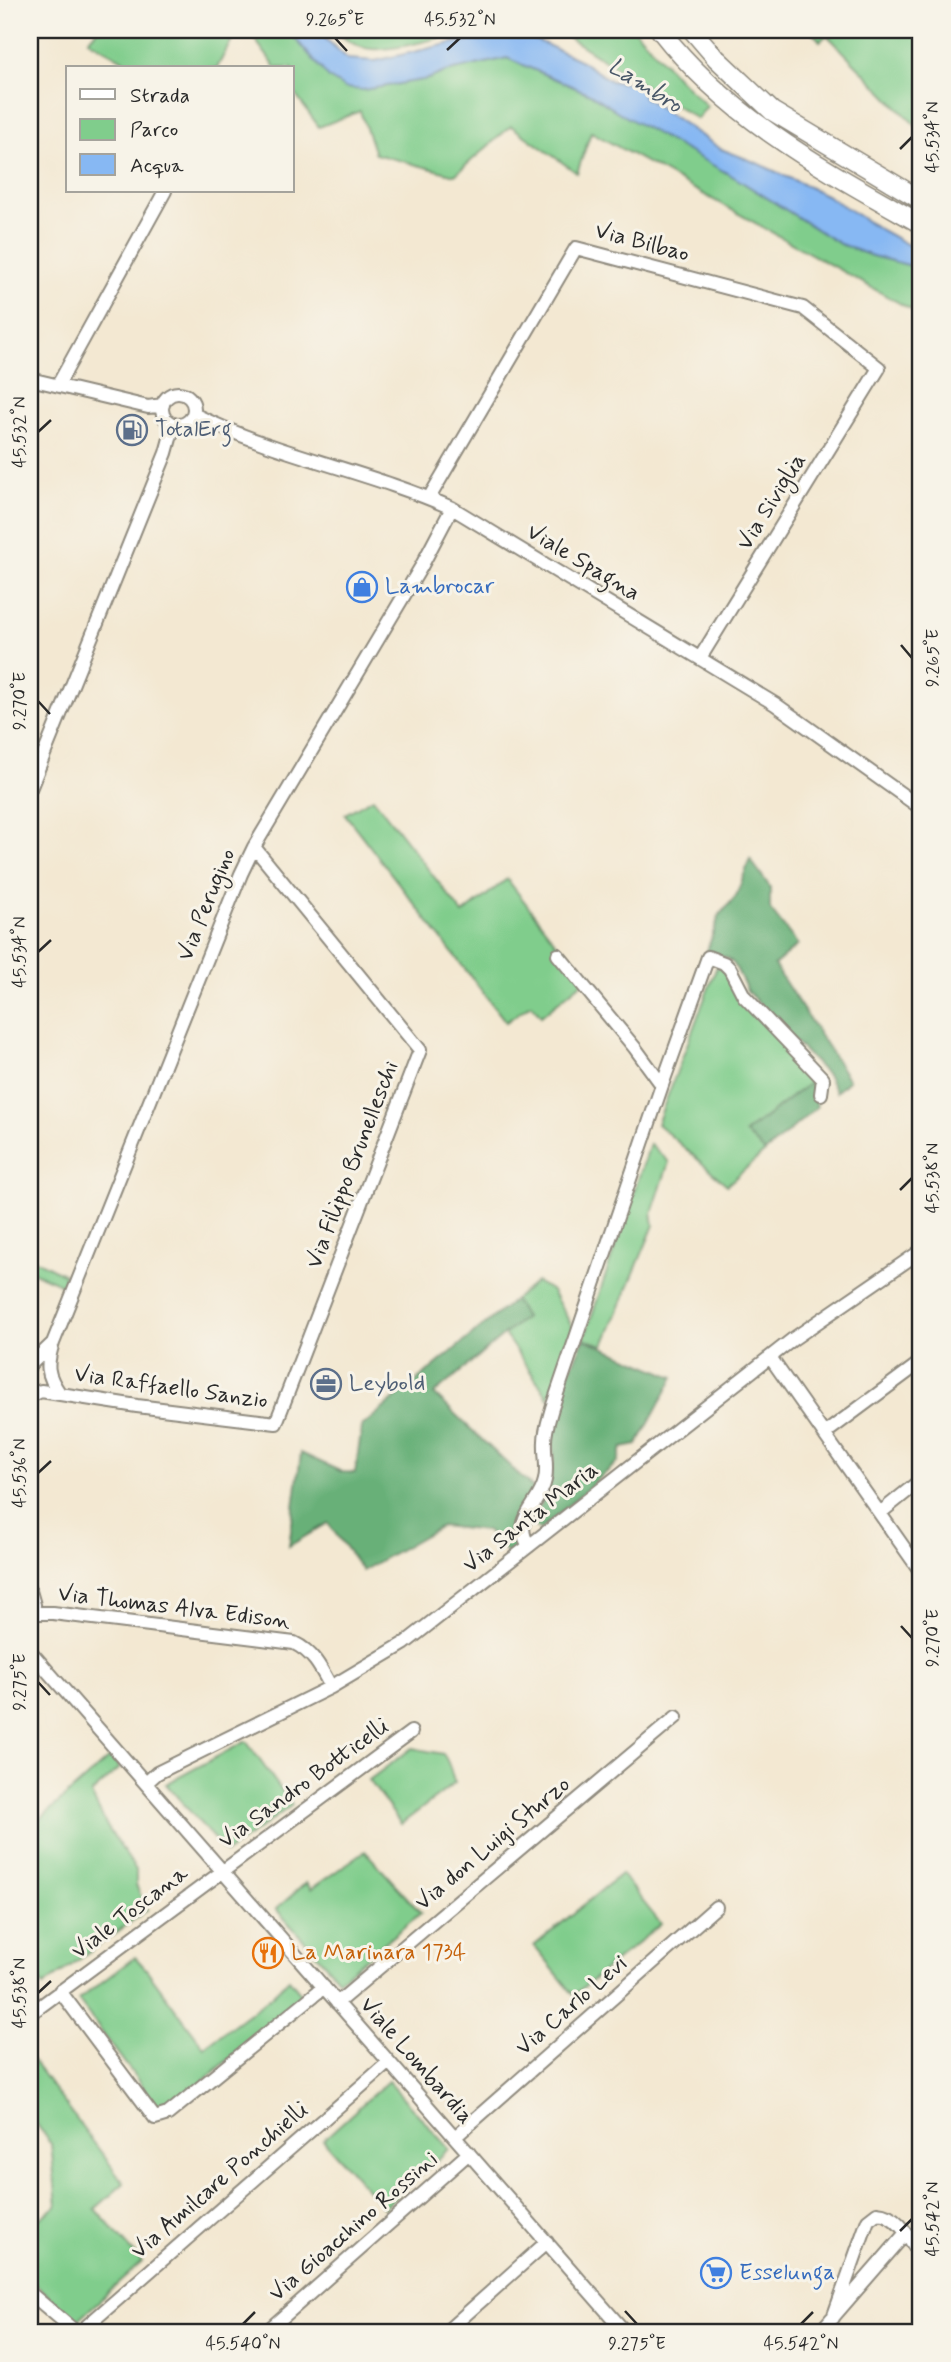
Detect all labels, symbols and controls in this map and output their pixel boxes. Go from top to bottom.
text: 9.265°E [306,8,364,32]
text: 45.532°N [424,8,496,32]
water label: Lambro [602,51,689,121]
legend [66,66,294,192]
text: Strada [130,82,190,110]
text: 45.534°N [921,101,945,173]
text: Parco [130,116,178,144]
text: Acqua [130,152,184,180]
street label: Via Bilbao [591,216,693,270]
text: 45.532°N [8,396,32,468]
fuel station icon: TotalErg [115,413,149,447]
place label: TotalErg [155,415,232,447]
street label: Via Siviglia [730,448,815,557]
street label: Viale Spagna [520,517,645,610]
shop icon: Lambrocar [345,570,379,604]
place label: Lambrocar [385,572,495,602]
text: 9.265°E [921,629,945,687]
text: 9.270°E [8,672,32,730]
street label: Via Perugino [171,844,245,966]
text: 45.534°N [8,916,32,988]
street label: Via Filippo Brunelleschi [300,1057,406,1273]
text: 45.538°N [921,1143,945,1213]
street label: Via Raffaello Sanzio [72,1360,270,1416]
office icon: Leybold [309,1367,343,1401]
place label: Leybold [349,1369,425,1399]
text: 45.536°N [8,1438,32,1508]
street label: Via Santa Maria [457,1456,605,1580]
street label: Via Thomas Alva Edison [56,1579,292,1637]
text: 9.270°E [921,1609,945,1667]
text: 9.275°E [8,1653,32,1711]
street label: Via Sandro Botticelli [213,1712,395,1856]
street label: Via don Luigi Sturzo [409,1770,577,1918]
street label: Viale Toscana [66,1859,195,1967]
restaurant icon: La Marinara 1734 [251,1936,285,1970]
place label: La Marinara 1734 [291,1938,466,1968]
street label: Via Carlo Levi [510,1949,634,2063]
text: 45.538°N [8,1958,32,2028]
street label: Viale Lombardia [352,1991,480,2131]
street label: Via Amilcare Ponchielli [125,2096,315,2266]
street label: Via Gioacchino Rossini [263,2145,445,2309]
text: 45.542°N [921,2182,945,2256]
supermarket icon: Esselunga [699,2256,733,2290]
place label: Esselunga [739,2258,835,2290]
text: 45.540°N [206,2332,280,2356]
text: 9.275°E [608,2332,666,2356]
text: 45.542°N [764,2332,838,2356]

